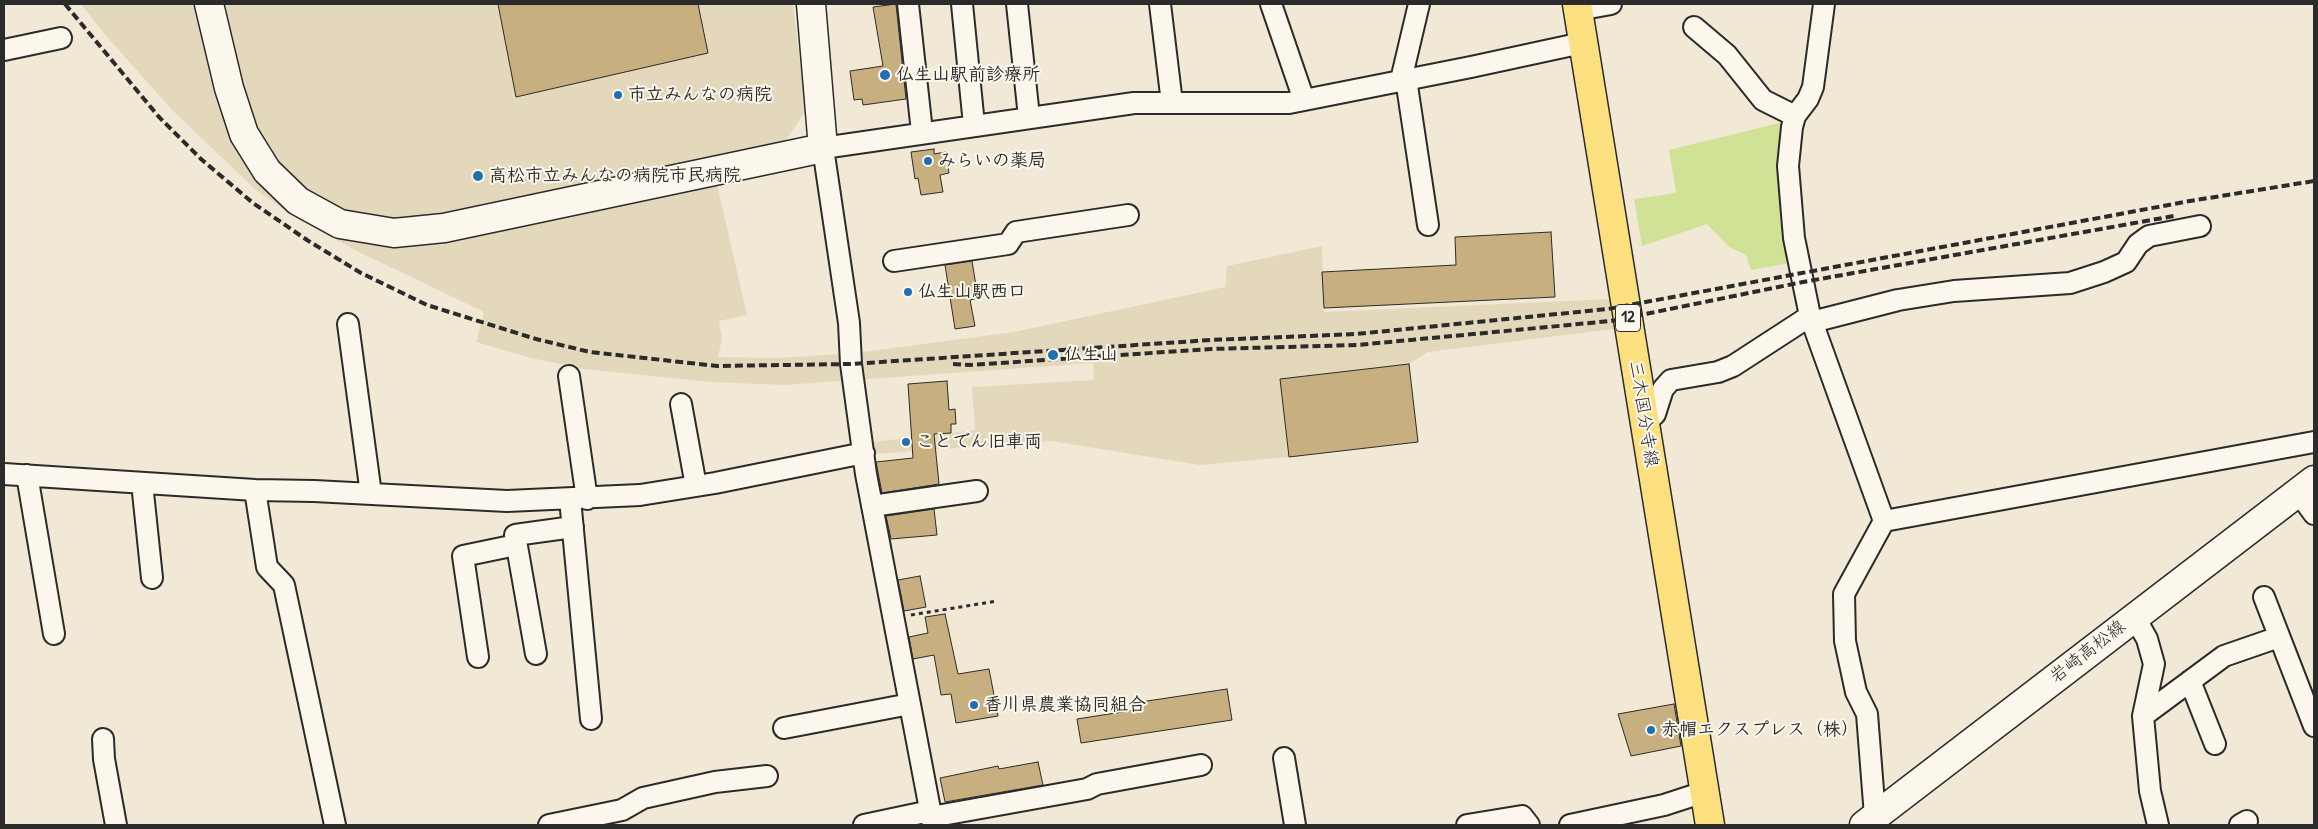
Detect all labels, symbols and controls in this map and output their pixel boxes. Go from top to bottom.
place label: 仏生山駅前診療所 [896,64,1040,86]
marker: 仏生山駅前診療所 [878,68,892,82]
place label: 市立みんなの病院 [628,84,772,106]
marker: 市立みんなの病院 [612,89,624,101]
place label: みらいの薬局 [938,150,1046,172]
marker: みらいの薬局 [922,155,934,167]
place label: 高松市立みんなの病院市民病院 [489,165,741,187]
marker: 高松市立みんなの病院市民病院 [471,169,485,183]
place label: 仏生山駅西口 [918,281,1026,303]
marker: 仏生山駅西口 [902,286,914,298]
road number: 12 [1616,304,1640,332]
place label: 仏生山 [1064,344,1118,366]
marker: 仏生山 [1046,348,1060,362]
street label: 三木国分寺線 [1624,359,1662,469]
place label: ことでん旧車両 [916,431,1042,453]
marker: ことでん旧車両 [900,436,912,448]
street label: 岩崎高松線 [2046,616,2130,688]
place label: 香川県農業協同組合 [984,694,1146,716]
marker: 香川県農業協同組合 [968,699,980,711]
place label: 赤帽エクスプレス（株） [1661,719,1859,741]
marker: 赤帽エクスプレス（株） [1645,724,1657,736]

